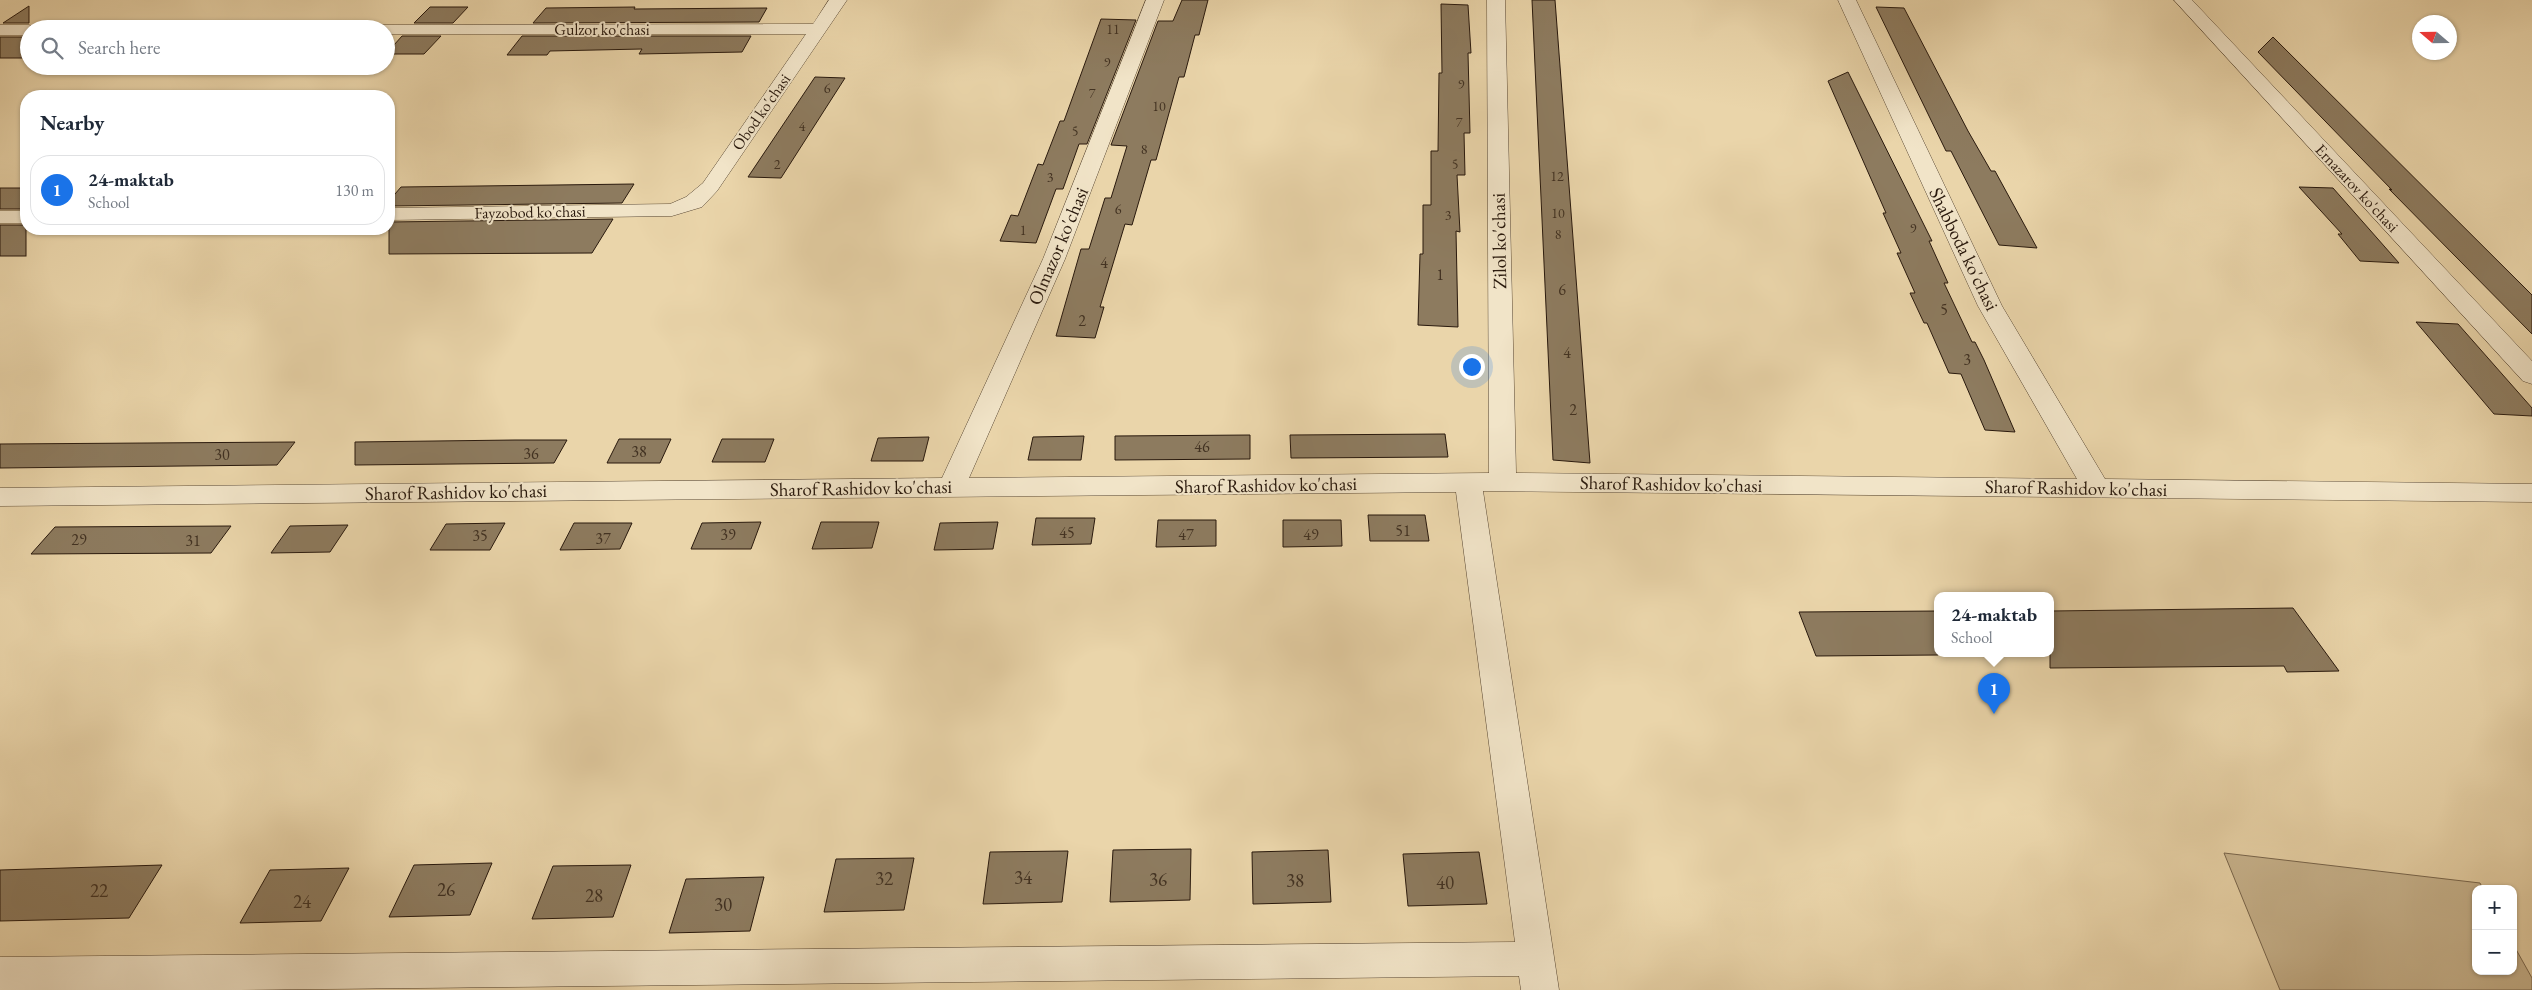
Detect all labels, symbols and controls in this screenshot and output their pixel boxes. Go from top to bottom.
north arrow [2412,15,2457,60]
street label: Gulzor ko'chasi [554,19,650,40]
search box [20,20,395,75]
house number: 11 [1106,20,1120,38]
icon: search [38,34,66,62]
text: Search here [78,35,160,60]
house number: 9 [1104,53,1111,71]
street label: Obod ko'chasi [727,70,795,154]
house number: 9 [1458,75,1465,93]
house number: 6 [824,79,831,97]
house number: 7 [1089,84,1096,102]
house number: 10 [1152,97,1166,115]
text: Nearby [40,109,104,136]
house number: 7 [1456,113,1463,131]
house number: 4 [799,117,806,135]
house number: 5 [1072,122,1078,140]
street label: Ernazarov ko'chasi [2311,139,2403,237]
house number: 8 [1141,140,1148,158]
house number: 2 [774,155,781,173]
house number: 5 [1452,155,1458,173]
text: 24-maktab [88,167,174,192]
house number: 12 [1550,167,1564,185]
house number: 3 [1047,168,1054,186]
text: 1 [53,180,61,201]
text: 130 m [335,180,374,201]
street label: Olmazor ko'chasi [1022,183,1094,309]
street label: Shabboda ko'chasi [1923,183,2005,315]
text: School [88,192,130,213]
street label: Zilol ko'chasi [1486,192,1512,289]
house number: 6 [1115,200,1122,218]
street label: Fayzobod ko'chasi [474,201,586,223]
house number: 10 [1551,204,1565,222]
house number: 3 [1445,206,1452,224]
house number: 9 [1910,219,1917,237]
house number: 1 [1020,221,1026,239]
house number: 8 [1555,225,1562,243]
house number: 4 [1100,252,1108,273]
house number: 1 [1436,264,1444,285]
house number: 6 [1558,279,1566,300]
house number: 5 [1940,299,1948,320]
house number: 2 [1078,310,1086,331]
house number: 4 [1563,342,1571,363]
house number: 3 [1963,349,1971,370]
your location [1459,354,1485,380]
house number: 2 [1569,399,1577,420]
house number: 46 [1194,436,1210,457]
house number: 38 [631,441,647,462]
house number: 36 [523,443,539,464]
house number: 30 [214,444,230,465]
street label: Sharof Rashidov ko'chasi [1580,470,1763,498]
street label: Sharof Rashidov ko'chasi [1175,471,1358,499]
street label: Sharof Rashidov ko'chasi [770,474,953,502]
street label: Sharof Rashidov ko'chasi [1985,474,2168,502]
street label: Sharof Rashidov ko'chasi [365,478,548,506]
house number: 51 [1395,520,1411,541]
house number: 45 [1059,522,1075,543]
house number: 39 [720,524,736,545]
house number: 47 [1178,524,1194,545]
house number: 49 [1303,524,1319,545]
house number: 35 [472,525,488,546]
house number: 37 [595,528,611,549]
house number: 29 [71,529,87,550]
house number: 31 [185,530,201,551]
popup [1934,592,2054,657]
text: 24-maktab [1951,602,2037,627]
text: School [1951,627,1993,648]
pin: 1 [1978,673,2010,714]
house number: 34 [1014,865,1033,890]
house number: 32 [875,866,893,891]
house number: 36 [1149,867,1167,892]
house number: 38 [1286,868,1304,893]
house number: 40 [1436,870,1454,895]
house number: 26 [437,877,455,902]
house number: 22 [90,878,108,903]
house number: 28 [585,883,603,908]
map controls [2472,885,2517,975]
button: + [2472,885,2517,930]
house number: 24 [293,889,312,914]
house number: 30 [714,892,732,917]
button: − [2472,930,2517,975]

